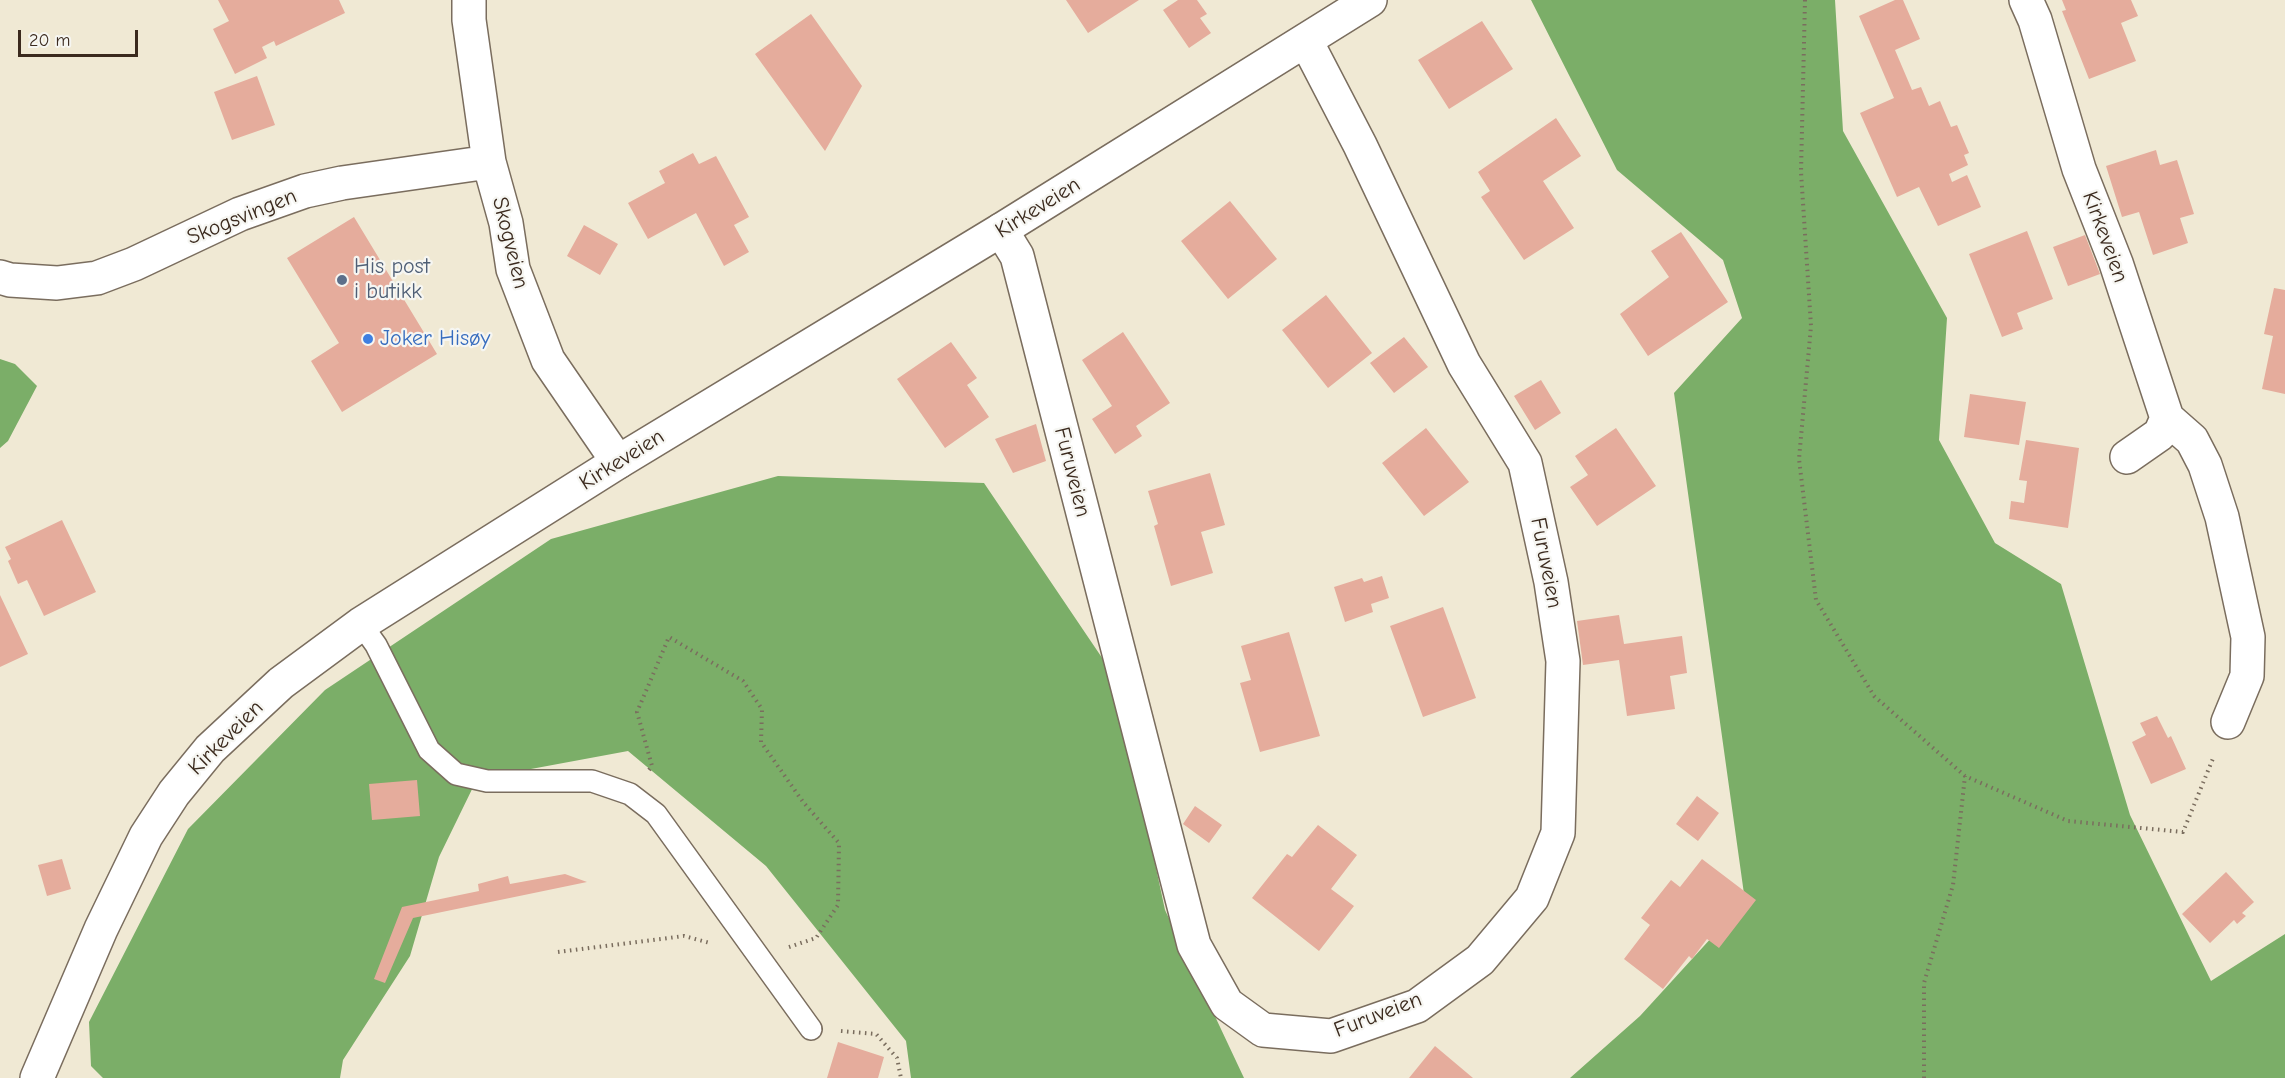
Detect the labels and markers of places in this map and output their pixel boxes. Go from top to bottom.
place label: His post i butikk [354,254,430,306]
marker: His post i butikk [335,273,349,287]
place label: Joker Hisøy [380,326,490,352]
marker: Joker Hisøy [361,332,375,346]

